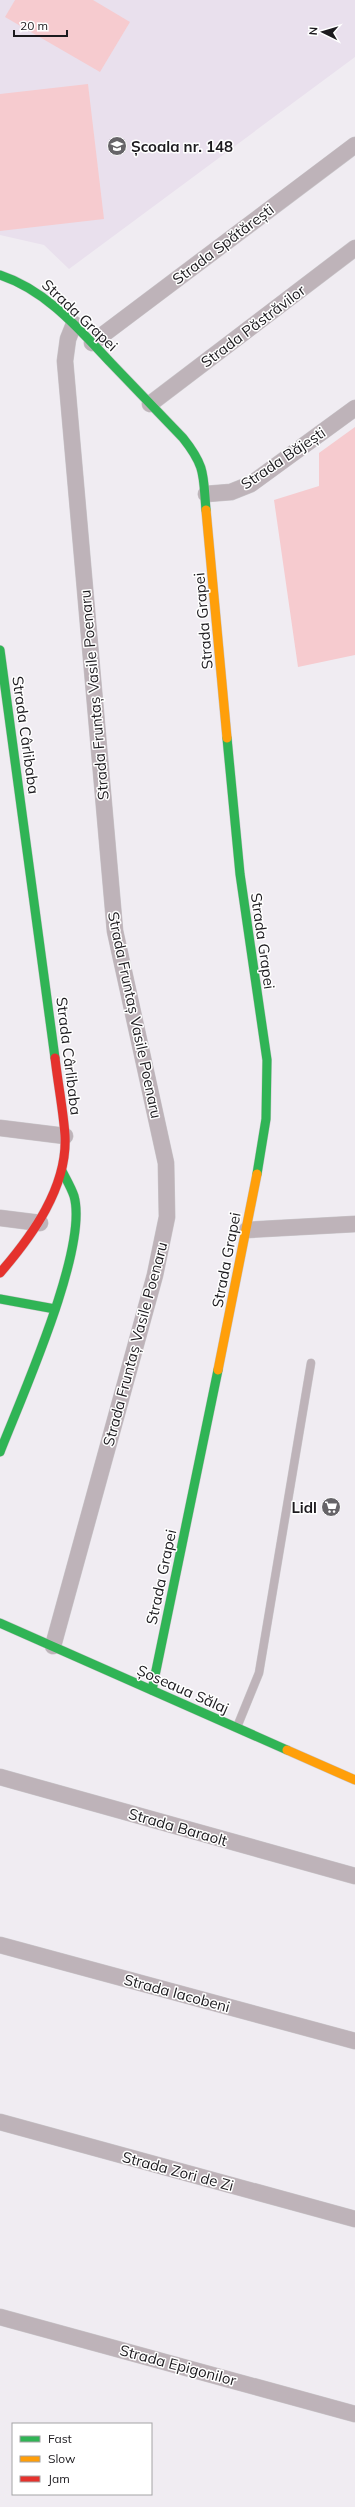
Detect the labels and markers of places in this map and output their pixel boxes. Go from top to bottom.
school or university icon: Școala nr. 148 [106,135,128,157]
place label: Școala nr. 148 [131,137,233,157]
supermarket icon: Lidl [320,1496,342,1518]
place label: Lidl [291,1498,317,1517]

